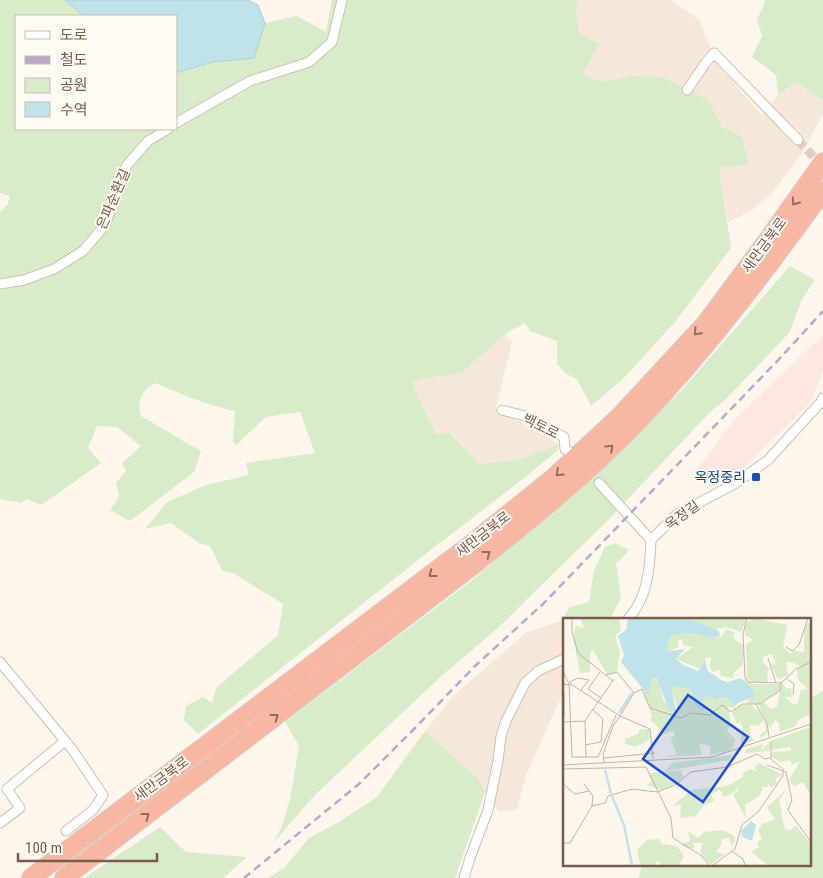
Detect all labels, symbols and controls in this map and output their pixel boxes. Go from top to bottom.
legend [15,15,178,130]
text: 도로 [60,26,88,44]
text: 철도 [60,51,88,69]
text: 공원 [60,76,88,94]
text: 수역 [60,101,88,119]
street label: 은파순환길 [93,166,133,232]
one-way arrow [792,196,801,206]
street label: 새만금북로 [739,214,789,276]
one-way arrow [694,326,703,335]
street label: 백토로 [520,410,562,442]
one-way arrow [604,445,613,454]
one-way arrow [556,467,565,476]
place label: 옥정중리 [694,469,746,485]
marker: 옥정중리 [750,471,762,483]
street label: 옥정길 [662,497,702,533]
street label: 새만금북로 [453,508,513,560]
one-way arrow [481,552,490,560]
one-way arrow [428,568,438,577]
inset map [563,618,810,866]
one-way arrow [269,714,279,723]
street label: 새만금북로 [130,753,192,805]
one-way arrow [140,813,149,821]
scale bar [18,830,156,862]
text: 100 m [25,839,62,857]

